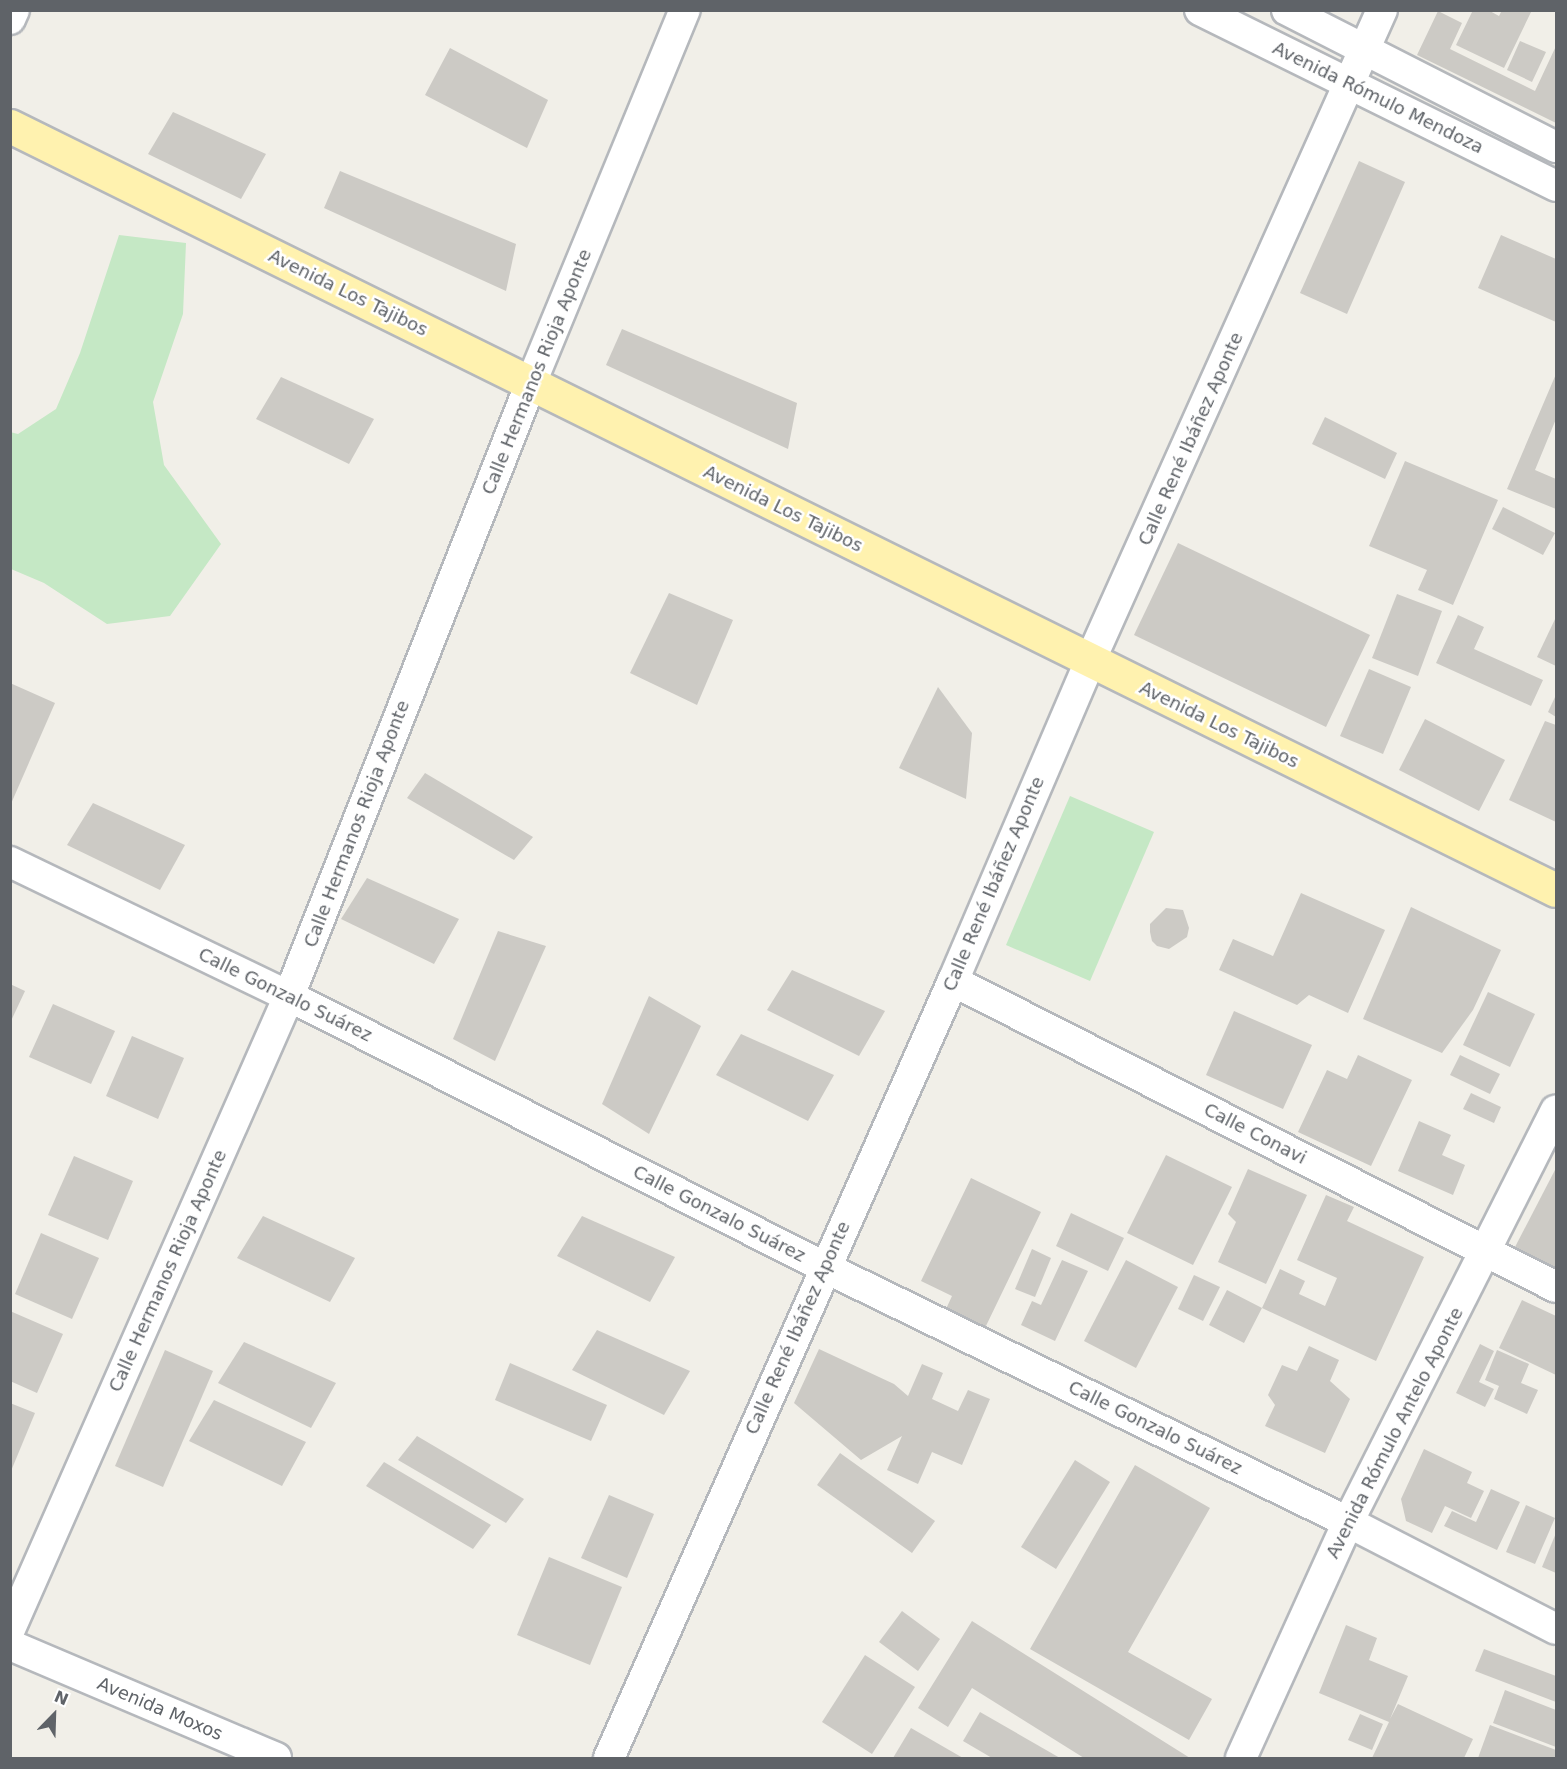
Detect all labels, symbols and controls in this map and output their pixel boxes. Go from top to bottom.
street label: Avenida Rómulo Mendoza [1269,37,1487,159]
street label: Avenida Los Tajibos [265,245,431,341]
street label: Calle Hermanos Rioja Aponte [478,246,596,498]
street label: Calle René Ibáñez Aponte [1134,329,1248,549]
street label: Avenida Los Tajibos [700,461,866,557]
street label: Avenida Los Tajibos [1136,677,1302,773]
street label: Calle Hermanos Rioja Aponte [300,697,414,951]
street label: Calle René Ibáñez Aponte [939,773,1049,995]
street label: Calle Gonzalo Suárez [195,944,375,1046]
street label: Calle Conavi [1200,1099,1310,1169]
street label: Calle Hermanos Rioja Aponte [105,1147,231,1395]
street label: Calle Gonzalo Suárez [629,1161,809,1267]
street label: Calle René Ibáñez Aponte [741,1218,855,1438]
street label: Avenida Rómulo Antelo Aponte [1322,1304,1468,1562]
street label: Calle Gonzalo Suárez [1065,1377,1245,1479]
street label: Avenida Moxos [94,1673,226,1745]
north arrow [24,1685,84,1745]
text: N [51,1687,71,1709]

